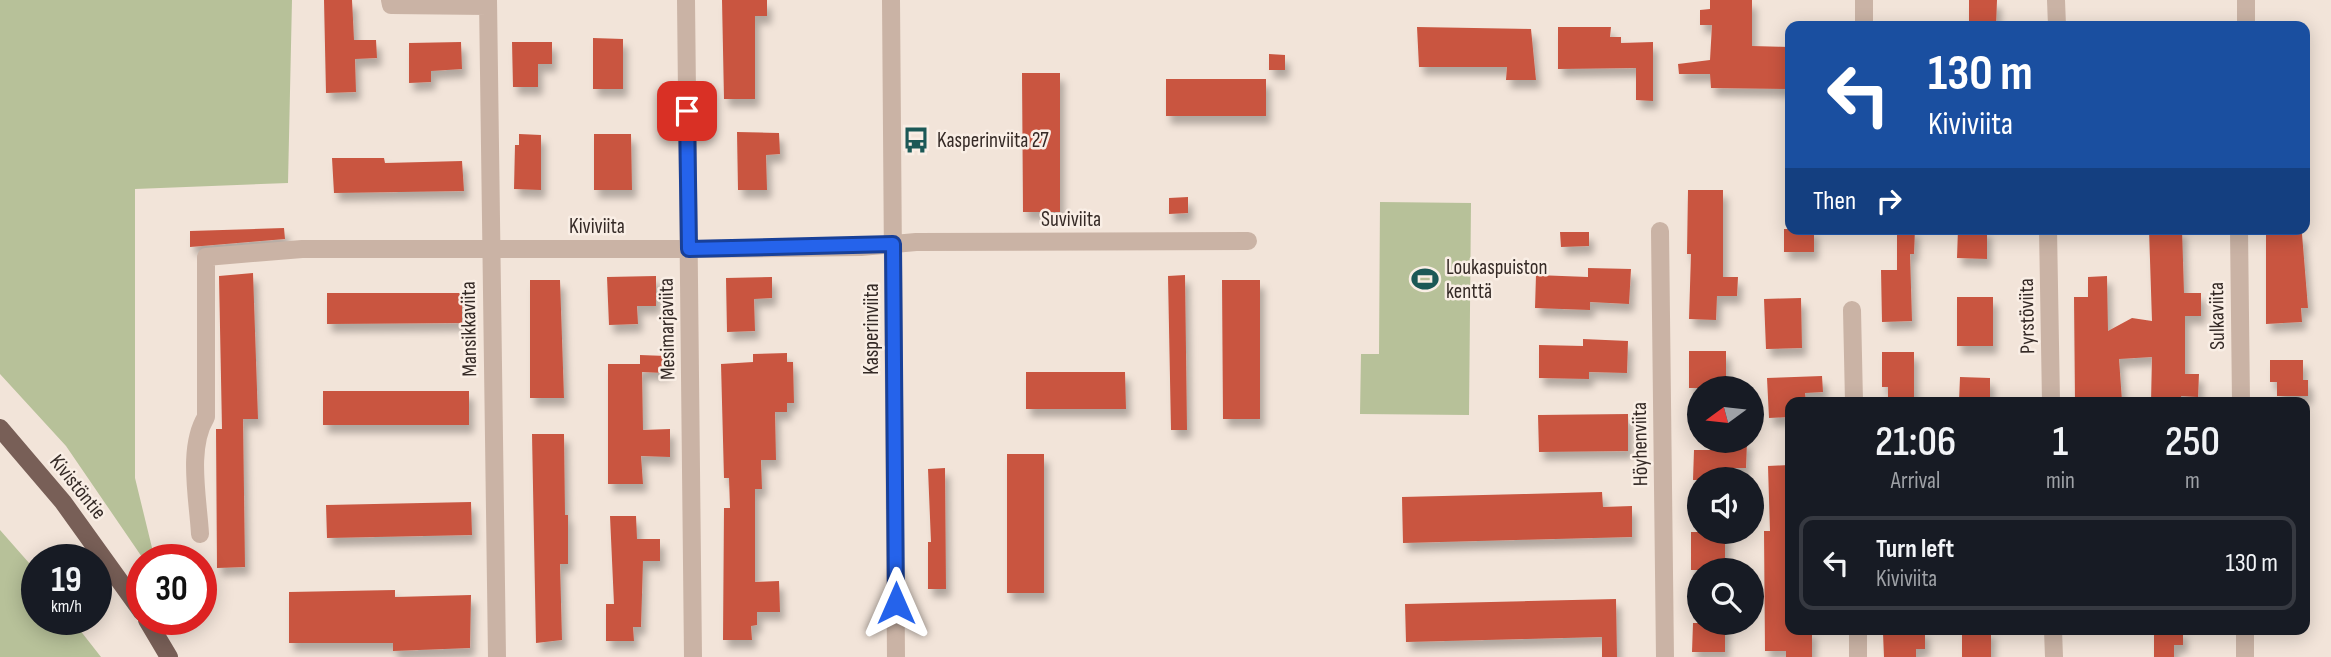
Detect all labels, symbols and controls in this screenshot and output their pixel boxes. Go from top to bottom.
text: 130 m [1928,45,2033,104]
icon: left [1813,49,1904,140]
pin [657,81,717,141]
icon: arrive [668,92,706,130]
text: Kiviviita [1928,105,2013,144]
bus stop icon: Kasperinviita 27 [901,125,931,155]
place label: Kasperinviita 27 [937,128,1049,153]
icon: right [1870,182,1908,220]
text: Then [1813,186,1856,217]
street label: Suviviita [1041,207,1101,232]
street label: Kiviviita [569,214,625,239]
place label: Loukaspuiston kenttä [1446,255,1548,304]
sports icon: Loukaspuiston kenttä [1410,264,1440,294]
street label: Mesimarjaviita [654,278,680,380]
street label: Pyrstöviita [2014,278,2040,354]
street label: Mansikkaviita [456,281,482,377]
street label: Sulkaviita [2204,282,2230,350]
street label: Kasperinviita [859,283,884,375]
north arrow [1687,376,1764,453]
map controls [1687,376,1764,635]
street label: Höyhenviita [1627,402,1653,486]
text: 21:06 [1875,417,1956,468]
text: 1 [2053,417,2068,468]
text: 250 [2165,417,2220,468]
street label: Kivistöntie [44,450,112,524]
button: sound [1687,467,1764,544]
text: Arrival [1891,467,1940,495]
text: min [2046,467,2075,495]
text: m [2185,467,2200,495]
text: Turn left [1876,534,1954,565]
speed limit sign: 30 [126,544,217,635]
icon: left [1817,544,1855,582]
text: 130 m [2226,548,2278,579]
button: search [1687,558,1764,635]
text: 19 [51,559,82,602]
text: Kiviviita [1876,565,1937,593]
position arrow [859,566,933,640]
text: km/h [51,596,82,617]

